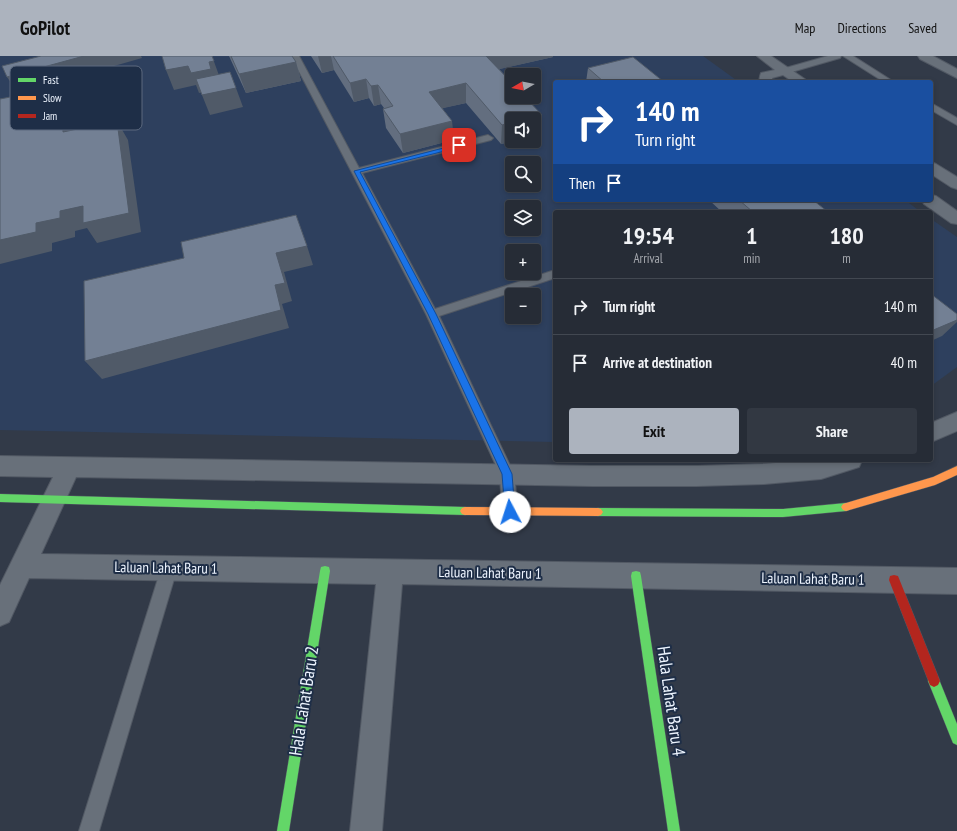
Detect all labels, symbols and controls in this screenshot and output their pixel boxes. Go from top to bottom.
text: GoPilot [20,16,70,40]
text: Map [795,19,815,37]
text: Directions [837,19,886,37]
text: Saved [908,19,937,37]
legend [10,66,142,130]
north arrow [505,68,541,104]
map controls [505,68,541,324]
text: Fast [43,73,59,87]
text: Slow [43,91,62,105]
text: 140 m [635,92,699,129]
icon: right [569,96,621,148]
text: Jam [42,109,57,123]
button: sound [505,112,541,148]
pin [442,128,476,162]
text: Turn right [635,128,695,151]
icon: arrive [448,134,470,156]
button: search [505,156,541,192]
icon: arrive [603,172,625,194]
text: Then [569,174,595,193]
button: layers [505,200,541,236]
text: 19:54 [622,220,674,251]
text: 1 [746,220,757,251]
text: 180 [829,220,864,251]
button: + [505,244,541,280]
text: Arrival [633,250,663,267]
text: min [743,250,760,267]
text: m [842,250,851,267]
button: − [505,288,541,324]
icon: right [569,296,591,318]
text: Turn right [603,297,655,316]
text: 140 m [884,297,917,316]
icon: arrive [569,352,591,374]
text: Arrive at destination [603,353,712,372]
text: 40 m [891,353,917,372]
button: Exit [569,408,739,454]
button: Share [747,408,917,454]
position arrow [489,491,531,533]
street label: Laluan Lahat Baru 1 [114,557,218,578]
street label: Laluan Lahat Baru 1 [438,562,542,583]
street label: Laluan Lahat Baru 1 [761,568,865,589]
street label: Hala Lahat Baru 2 [283,644,324,757]
street label: Hala Lahat Baru 4 [652,645,691,757]

